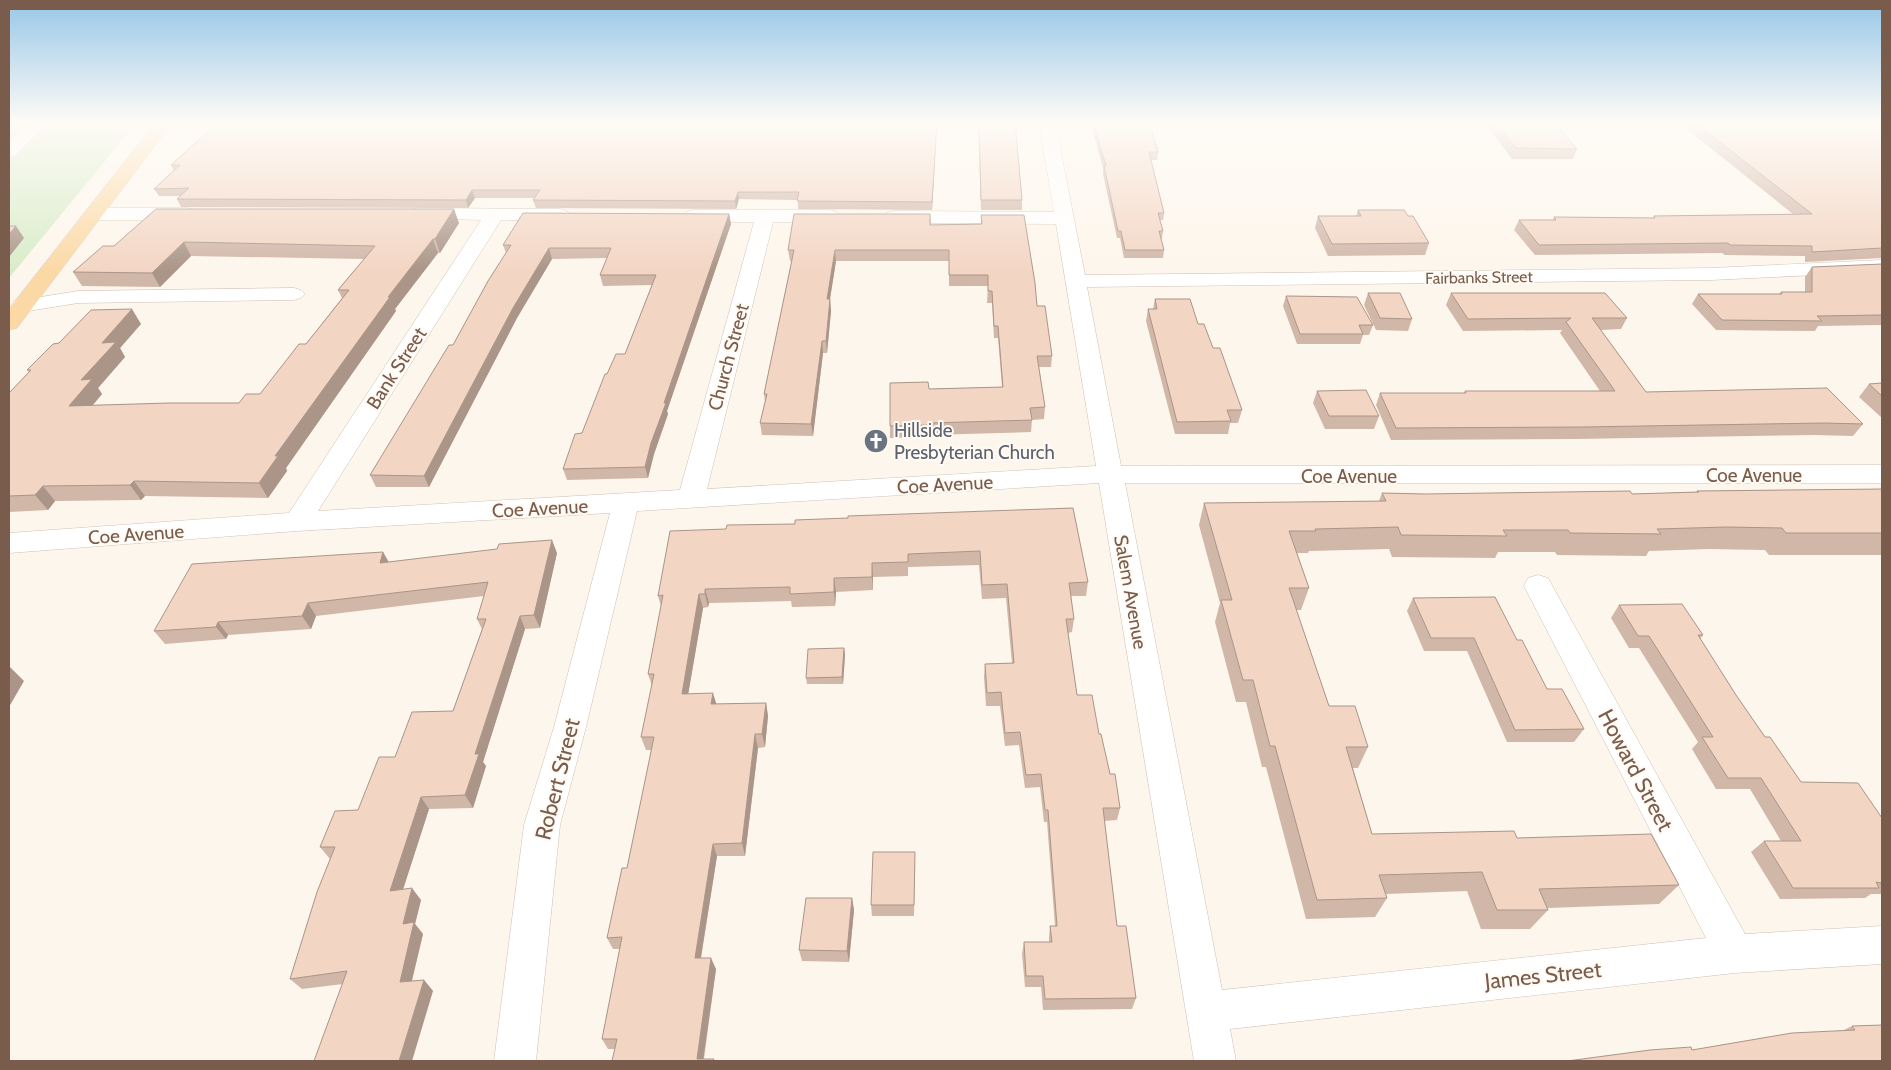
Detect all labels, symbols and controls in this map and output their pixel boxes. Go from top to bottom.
street label: Fairbanks Street [1425,267,1534,288]
street label: Church Street [703,301,754,413]
street label: Bank Street [362,323,432,413]
place label: Hillside Presbyterian Church [894,419,1055,464]
church icon: Hillside Presbyterian Church [863,428,889,454]
street label: Coe Avenue [1706,464,1802,487]
street label: Coe Avenue [1301,465,1397,488]
street label: Coe Avenue [896,470,994,498]
street label: Coe Avenue [491,494,589,522]
street label: Coe Avenue [87,520,185,549]
street label: Salem Avenue [1109,533,1152,651]
street label: Howard Street [1592,705,1679,836]
street label: Robert Street [529,715,586,843]
street label: James Street [1482,956,1603,995]

